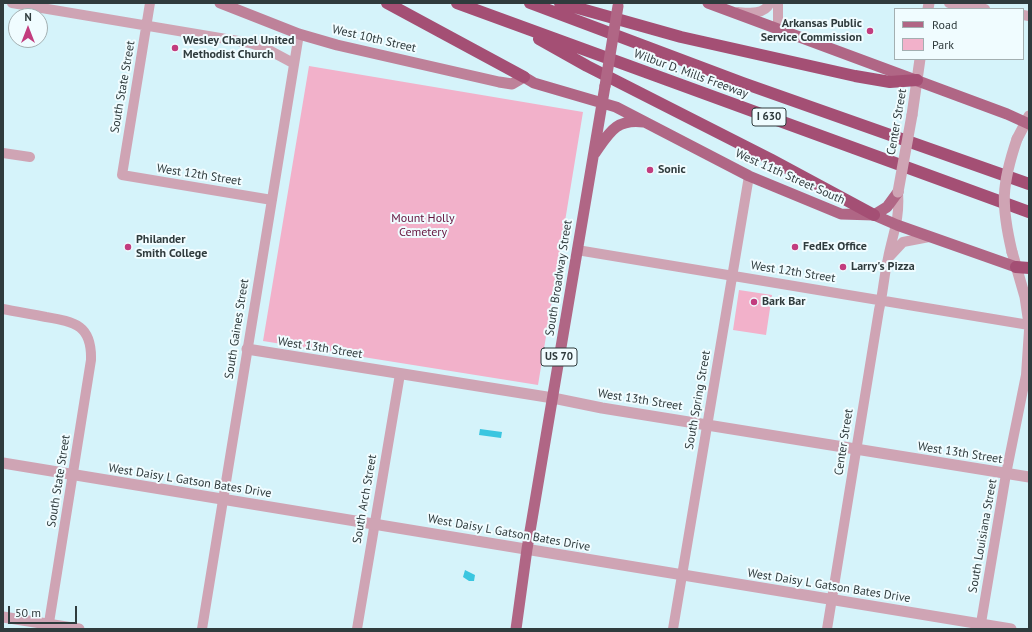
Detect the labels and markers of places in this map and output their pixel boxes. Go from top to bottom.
place label: Arkansas Public Service Commission [761,17,862,45]
marker: Arkansas Public Service Commission [865,26,875,36]
place label: Wesley Chapel United Methodist Church [183,34,294,62]
marker: Wesley Chapel United Methodist Church [170,43,180,53]
place label: Sonic [658,163,686,177]
marker: Sonic [645,165,655,175]
place label: Philander Smith College [136,233,207,261]
place label: FedEx Office [803,240,867,254]
marker: Philander Smith College [123,242,133,252]
marker: FedEx Office [790,242,800,252]
place label: Larry's Pizza [851,260,915,274]
marker: Larry's Pizza [838,262,848,272]
place label: Bark Bar [762,295,805,309]
marker: Bark Bar [749,297,759,307]

